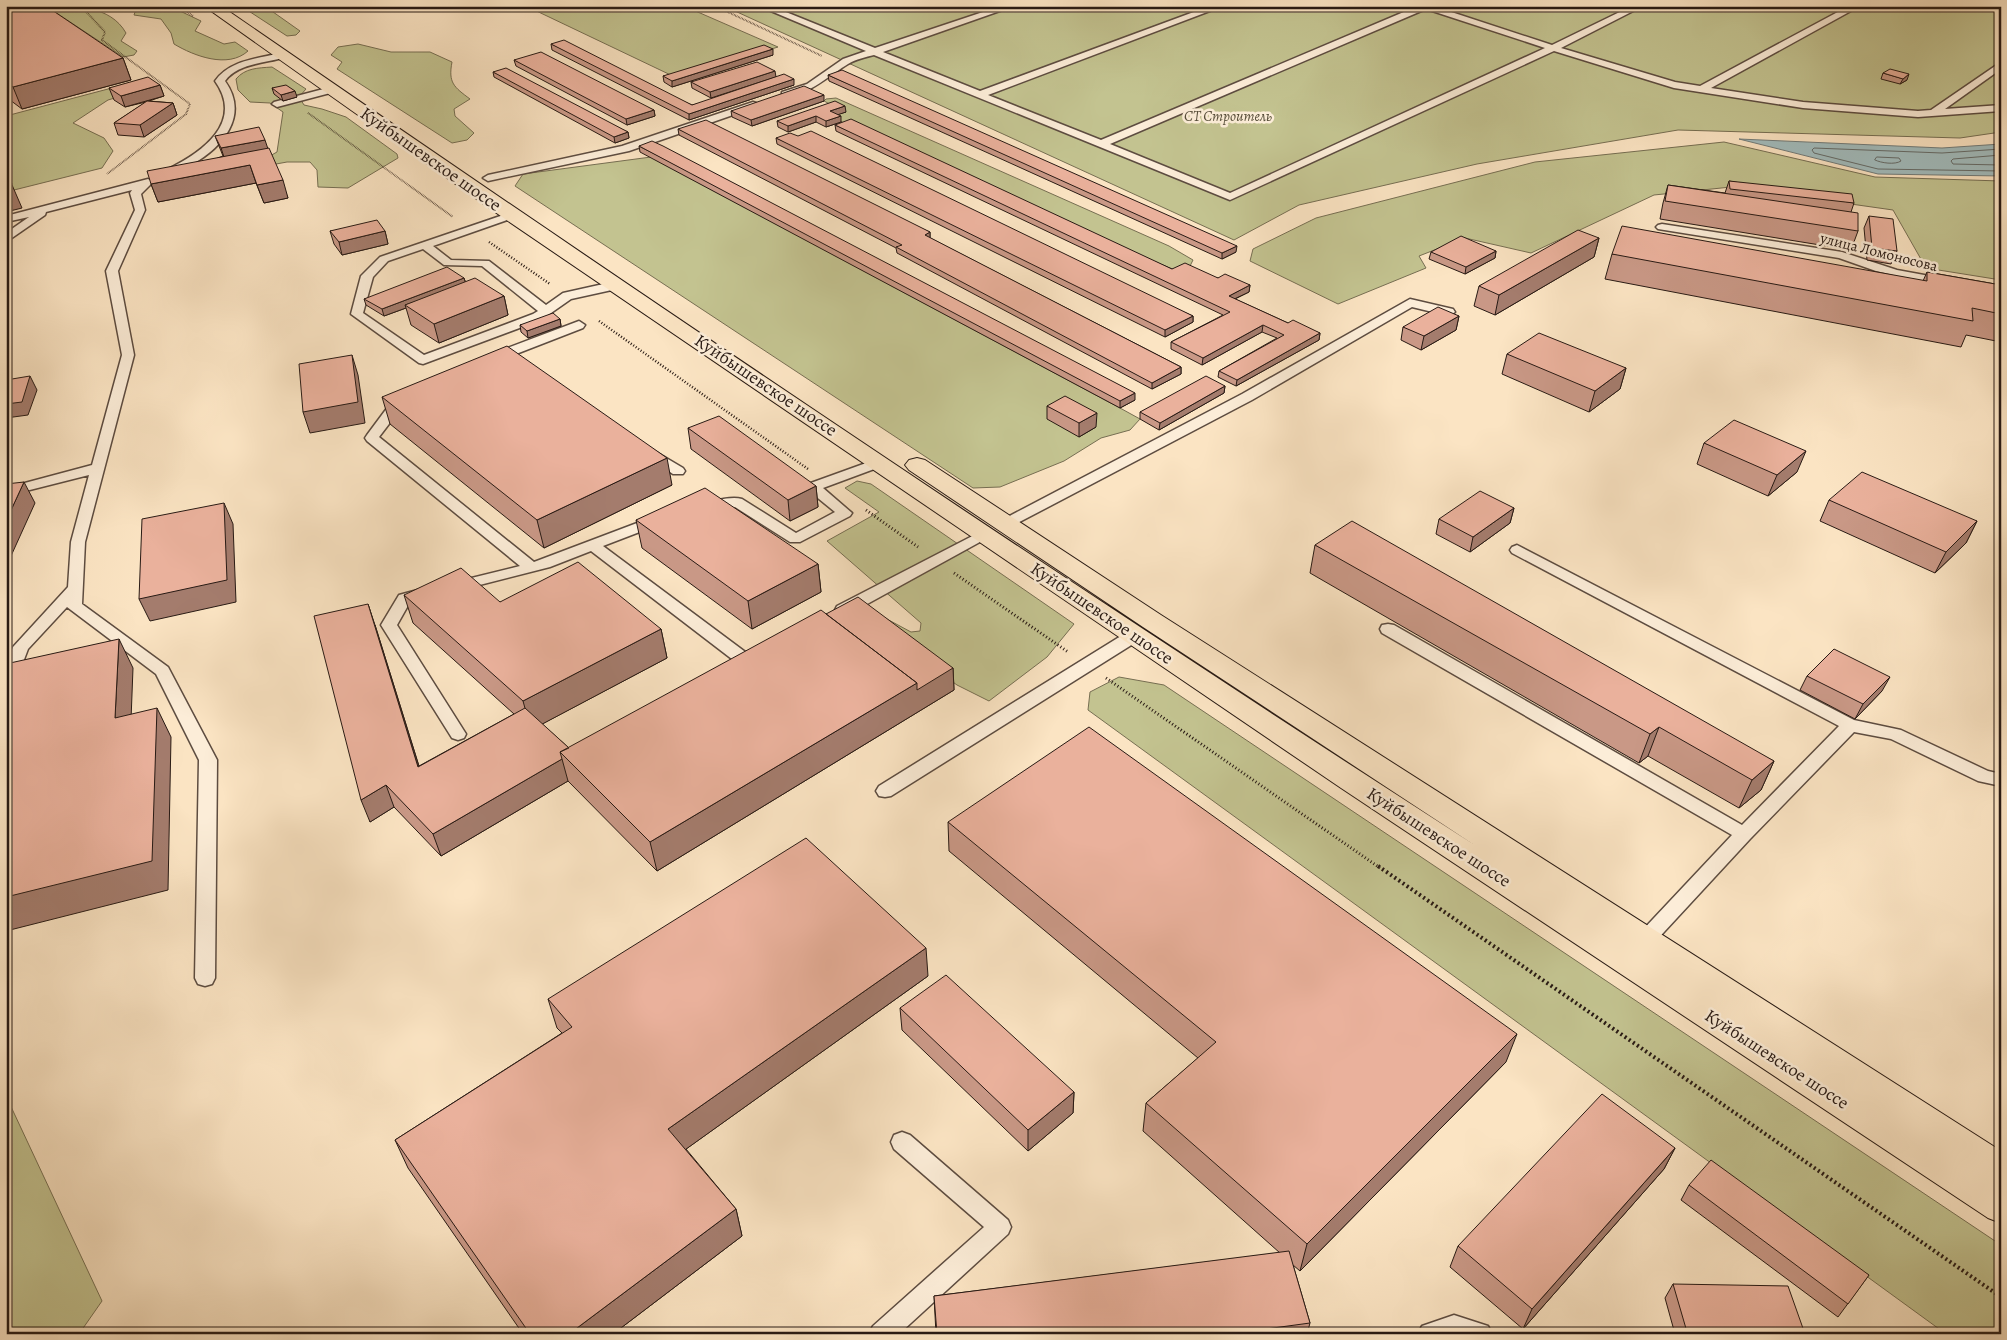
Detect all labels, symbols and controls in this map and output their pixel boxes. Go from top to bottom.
street label: Куйбышевское шоссе [356,101,506,217]
park label: СТ Строитель [1184,106,1272,126]
street label: улица Ломоносова [1817,228,1940,276]
street label: Куйбышевское шоссе [690,328,842,442]
street label: Куйбышевское шоссе [1026,556,1178,670]
street label: Куйбышевское шоссе [1362,781,1516,893]
street label: Куйбышевское шоссе [1700,1003,1854,1115]

